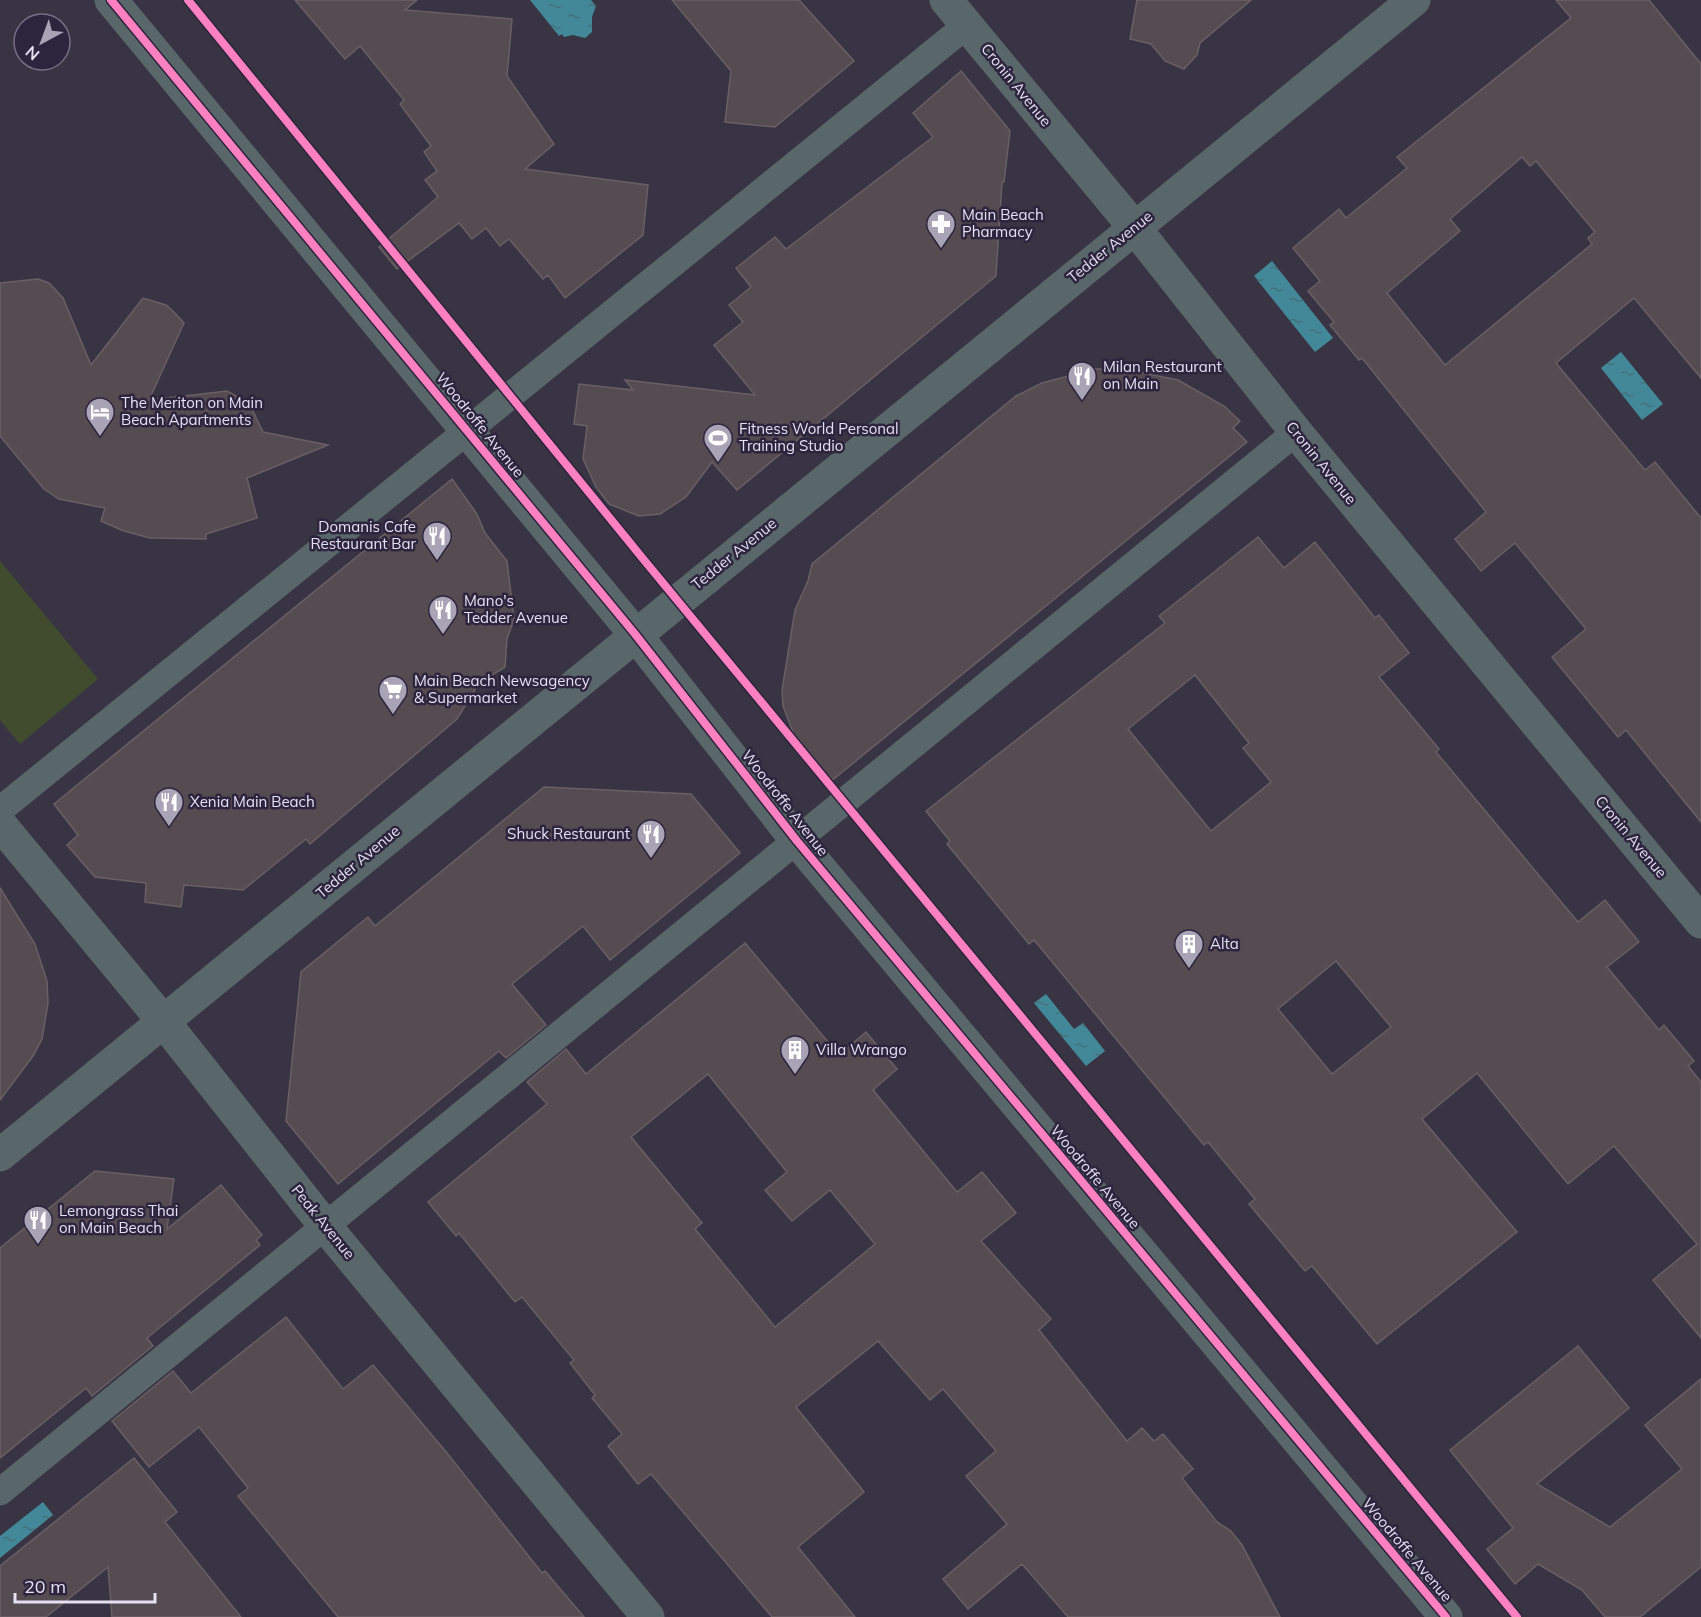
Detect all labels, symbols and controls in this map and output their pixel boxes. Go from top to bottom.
north arrow [12,12,72,72]
street label: Cronin Avenue [977,39,1056,130]
text: N [21,42,43,65]
place label: Main Beach Pharmacy [962,205,1044,241]
street label: Tedder Avenue [1063,207,1156,287]
pharmacy icon: Main Beach Pharmacy [925,208,957,250]
place label: Milan Restaurant on Main [1103,357,1222,393]
restaurant icon: Milan Restaurant on Main [1066,360,1098,402]
street label: Woodroffe Avenue [432,368,529,481]
place label: The Meriton on Main Beach Apartments [121,393,263,429]
hotel icon: The Meriton on Main Beach Apartments [84,396,116,438]
street label: Cronin Avenue [1282,417,1361,508]
place label: Fitness World Personal Training Studio [739,419,899,455]
sports icon: Fitness World Personal Training Studio [702,422,734,464]
street label: Tedder Avenue [687,514,780,594]
place label: Domanis Cafe Restaurant Bar [310,517,417,553]
restaurant icon: Domanis Cafe Restaurant Bar [421,520,453,562]
place label: Mano's Tedder Avenue [464,591,568,627]
restaurant icon: Mano's Tedder Avenue [427,594,459,636]
place label: Main Beach Newsagency & Supermarket [414,671,590,707]
supermarket icon: Main Beach Newsagency & Supermarket [377,674,409,716]
street label: Woodroffe Avenue [738,746,833,860]
restaurant icon: Xenia Main Beach [153,786,185,828]
place label: Xenia Main Beach [190,792,315,811]
street label: Cronin Avenue [1591,792,1671,882]
restaurant icon: Shuck Restaurant [635,818,667,860]
street label: Tedder Avenue [312,821,404,902]
place label: Shuck Restaurant [507,824,630,843]
building icon: Alta [1173,928,1205,970]
place label: Alta [1210,934,1239,953]
building icon: Villa Wrango [779,1034,811,1076]
place label: Villa Wrango [816,1040,907,1059]
street label: Woodroffe Avenue [1046,1121,1144,1232]
street label: Peak Avenue [288,1181,359,1263]
place label: Lemongrass Thai on Main Beach [59,1201,178,1237]
restaurant icon: Lemongrass Thai on Main Beach [22,1204,54,1246]
street label: Woodroffe Avenue [1358,1494,1456,1605]
scale bar [15,1566,154,1604]
text: 20 m [24,1575,66,1598]

